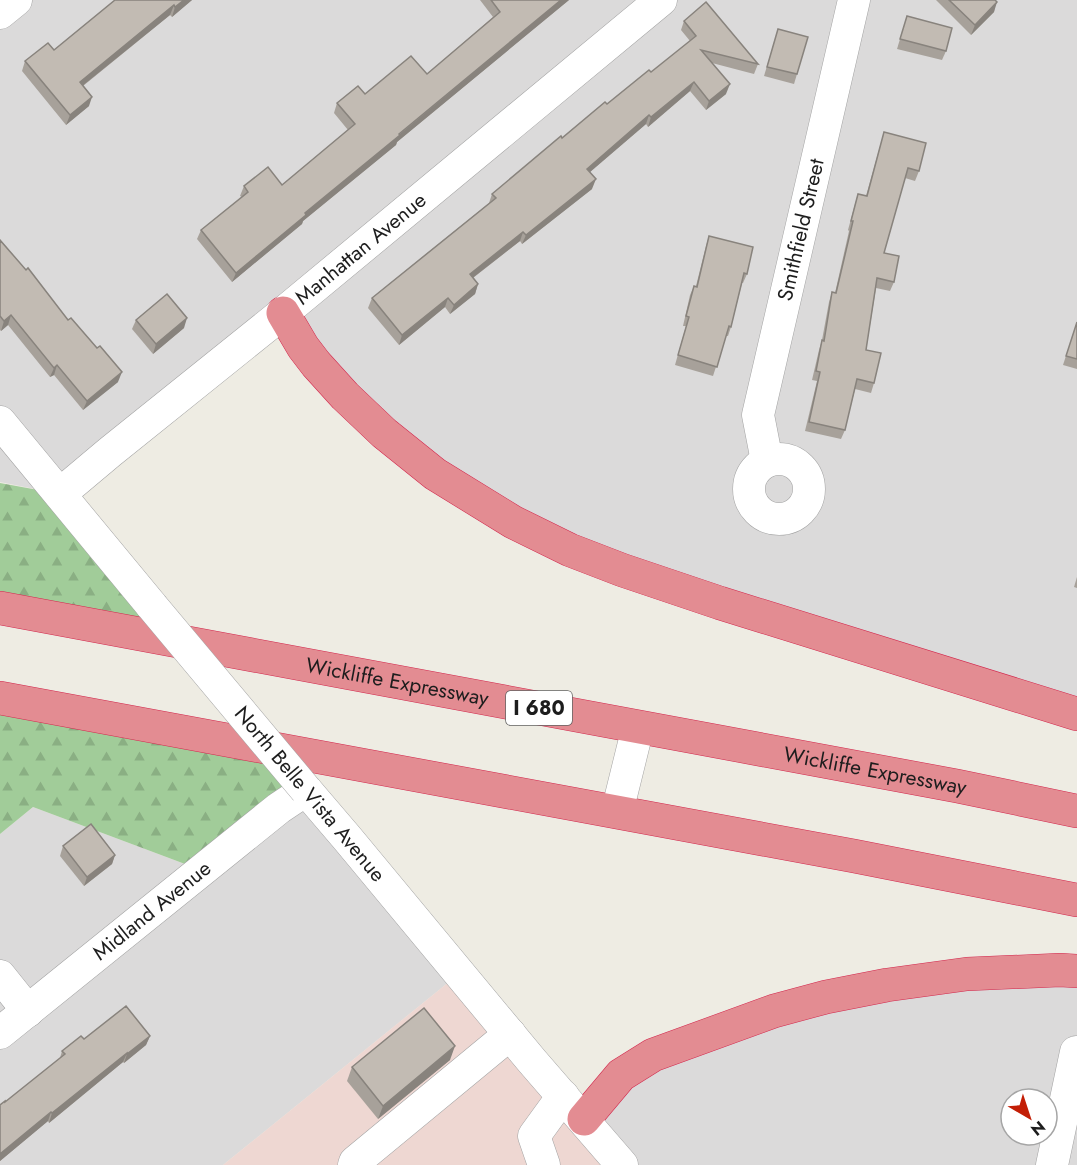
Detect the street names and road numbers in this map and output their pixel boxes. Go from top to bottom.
street label: Smithfield Street [770,156,832,304]
street label: Manhattan Avenue [289,185,433,312]
street label: Wickliffe Expressway [303,650,492,714]
road number: I 680 [506,691,572,725]
street label: North Belle Vista Avenue [227,700,393,889]
street label: Wickliffe Expressway [781,739,970,803]
street label: Midland Avenue [86,854,217,968]

